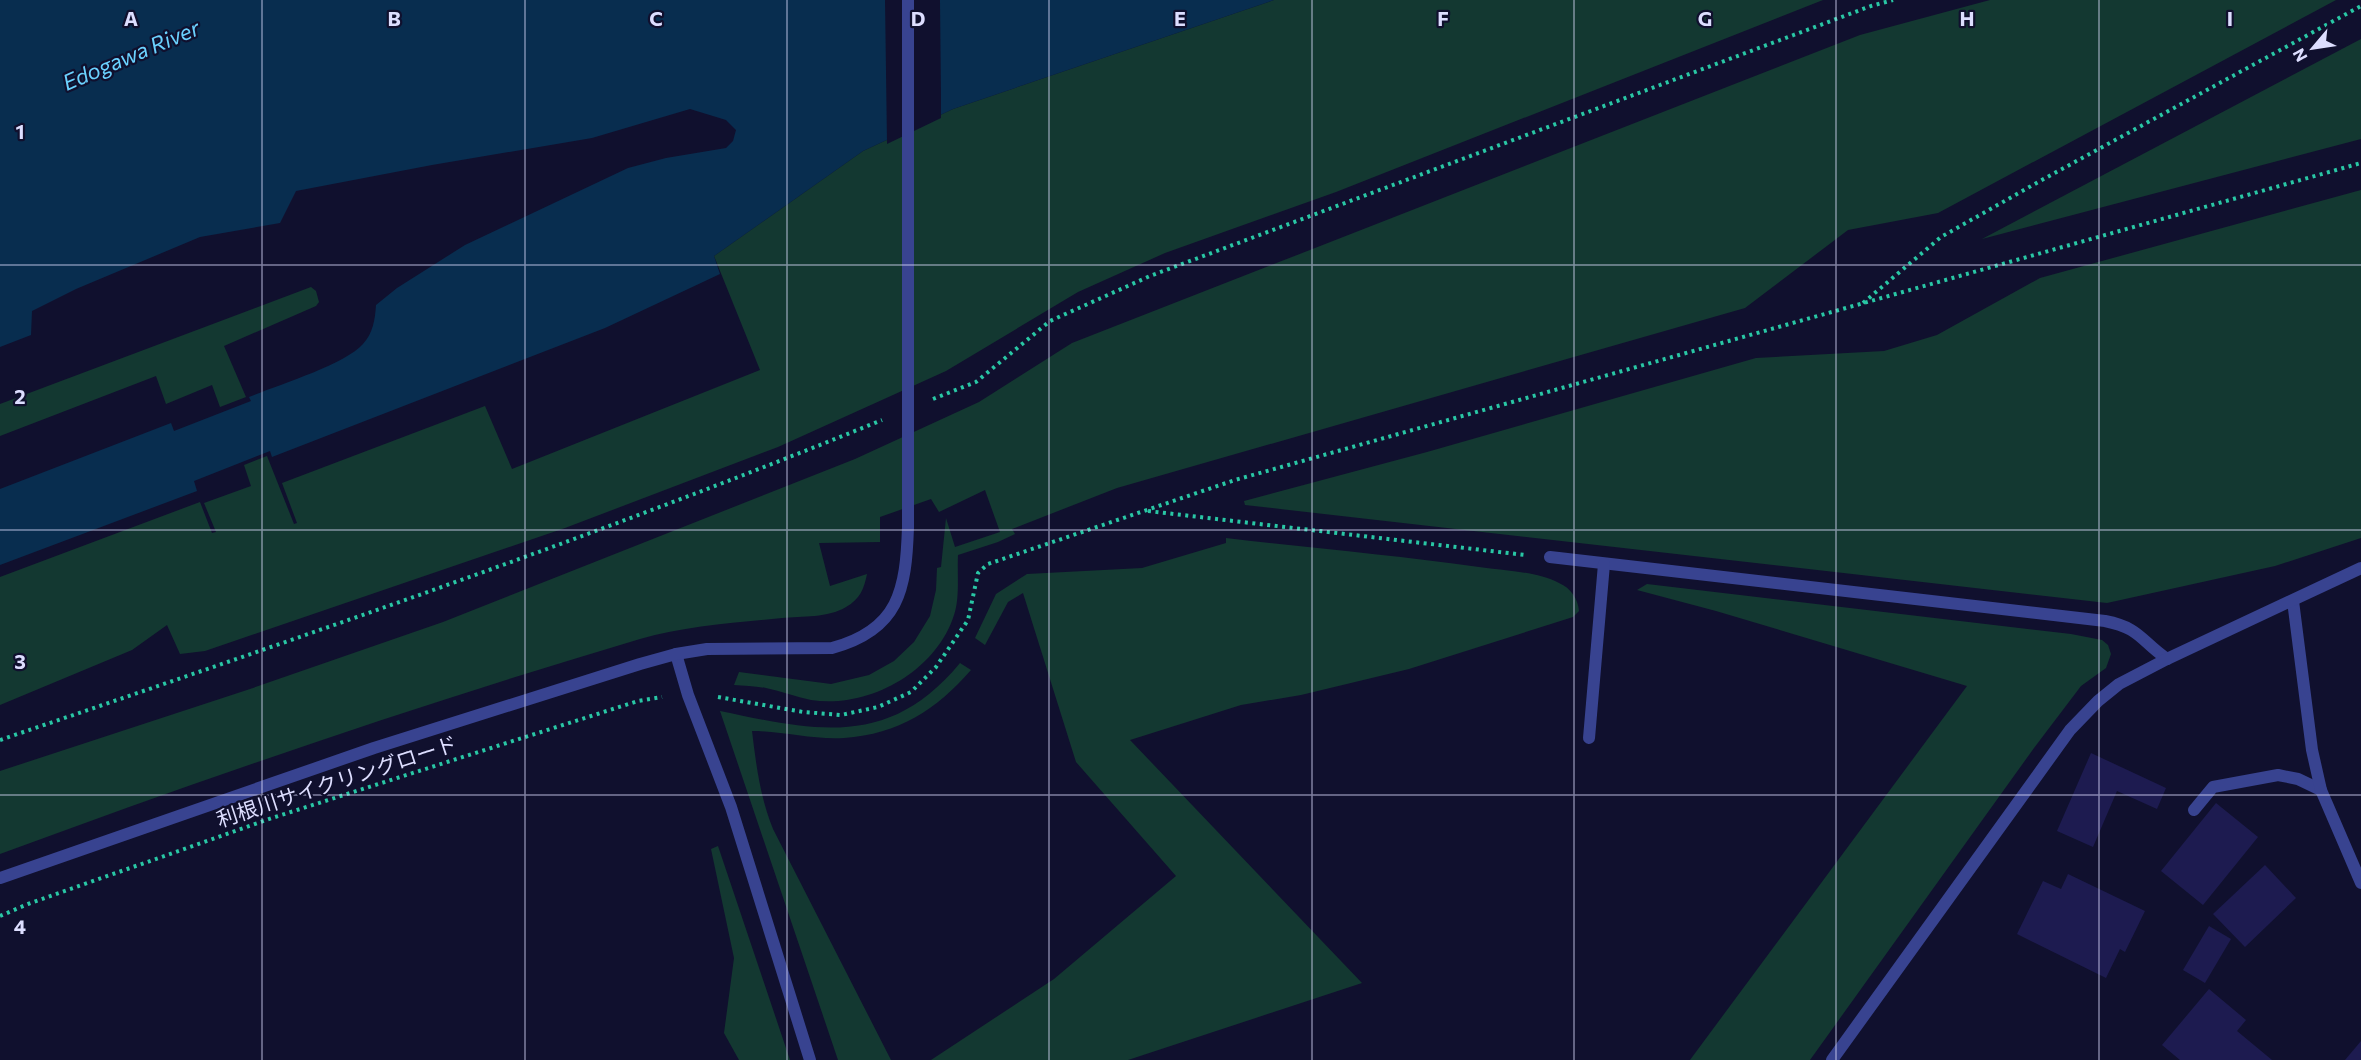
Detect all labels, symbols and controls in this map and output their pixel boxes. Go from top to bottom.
text: A [124,6,138,30]
text: B [387,6,401,30]
text: C [649,6,663,30]
text: D [911,6,925,30]
text: E [1174,6,1186,30]
text: F [1437,6,1449,30]
text: G [1698,6,1712,30]
text: H [1960,6,1975,30]
text: I [2227,6,2233,30]
water label: Edogawa River [58,13,205,96]
north arrow [2283,18,2343,78]
text: N [2288,46,2311,65]
text: 1 [15,119,25,143]
text: 2 [14,384,26,408]
text: 3 [14,649,26,673]
street label: 利根川サイクリングロード [213,730,460,831]
text: 4 [14,914,26,938]

